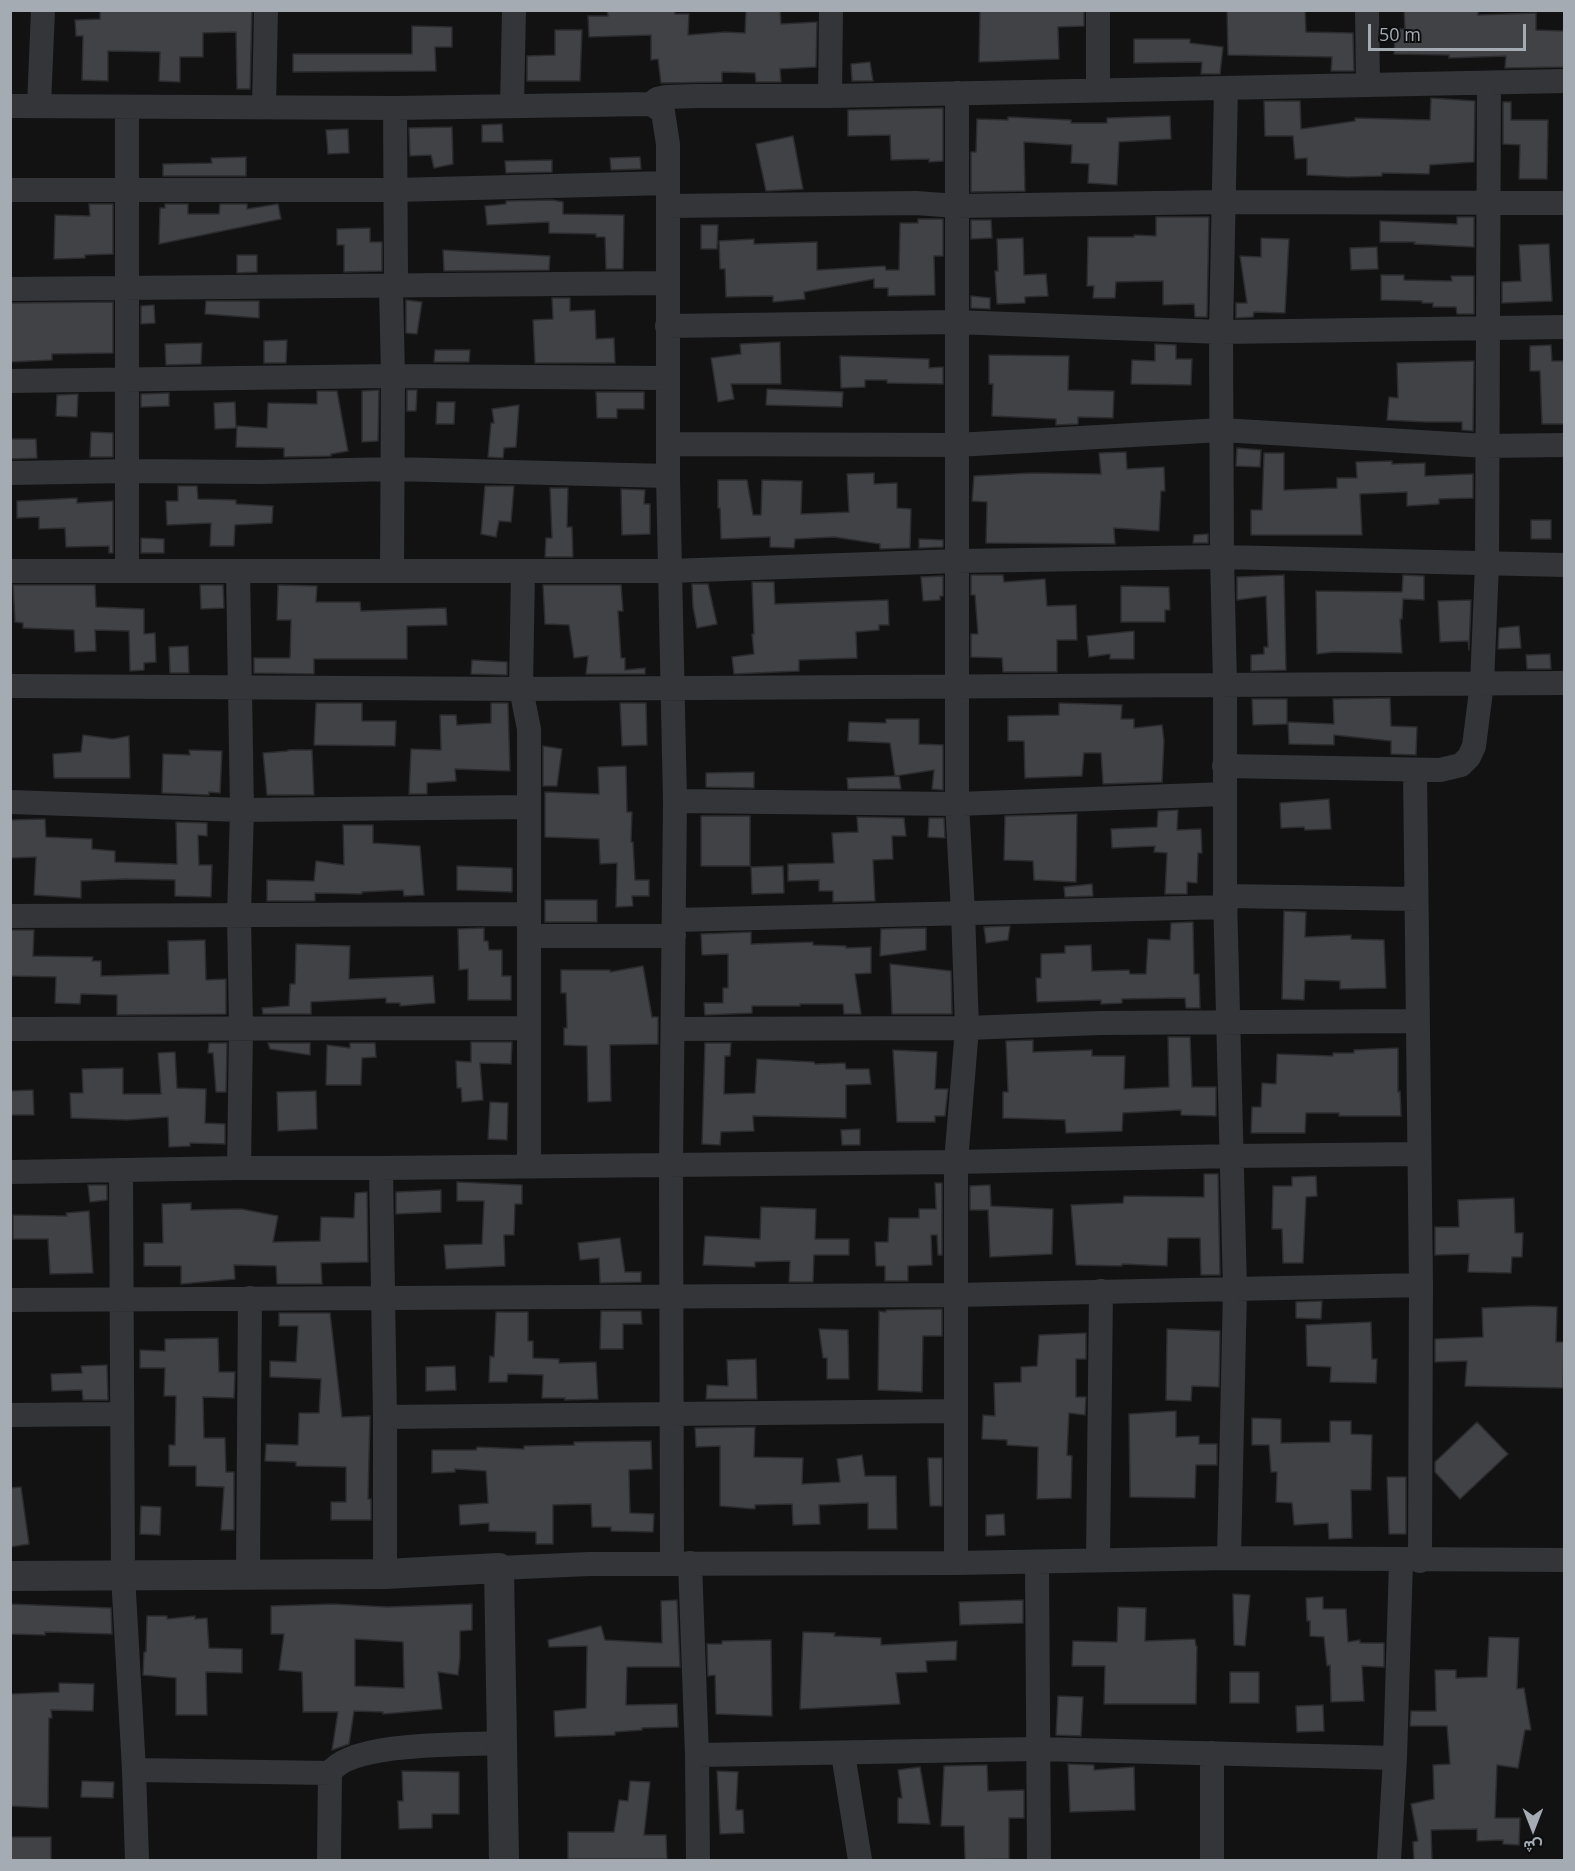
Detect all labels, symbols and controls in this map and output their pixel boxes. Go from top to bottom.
scale bar [1371,12,1528,50]
text: 50 m [1379,22,1421,46]
north arrow [1503,1799,1563,1859]
text: ش [1523,1836,1543,1858]

